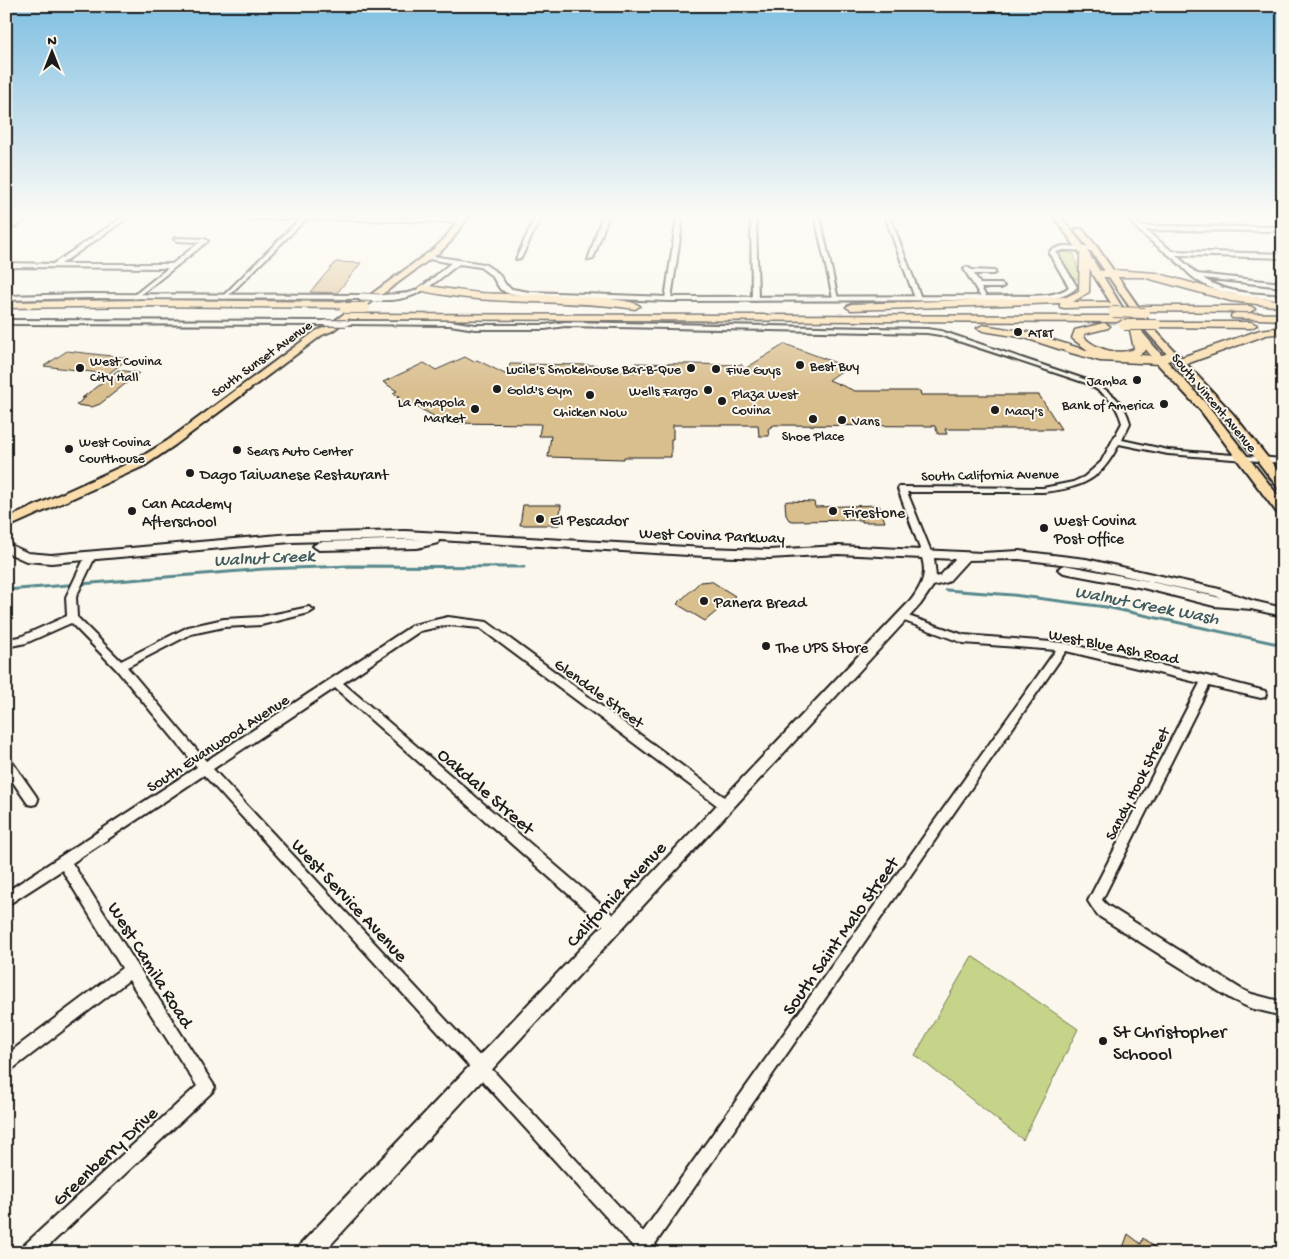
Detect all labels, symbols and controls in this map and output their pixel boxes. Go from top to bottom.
north arrow [28,28,78,78]
text: N [47,33,57,50]
street label: South Sunset Avenue [209,317,317,402]
marker: AT&T [1012,326,1024,338]
place label: AT&T [1028,326,1054,343]
street label: South Vincent Avenue [1167,351,1260,457]
place label: West Covina City Hall [90,354,163,387]
marker: Best Buy [794,359,806,371]
place label: Best Buy [809,359,859,376]
marker: West Covina City Hall [74,362,86,374]
place label: Lucile's Smokehouse Bar-B-Que [506,362,682,379]
marker: Lucile's Smokehouse Bar-B-Que [685,362,697,374]
marker: Five Guys [710,363,722,375]
place label: Five Guys [725,363,781,380]
place label: Jamba [1087,374,1128,391]
marker: Jamba [1131,374,1143,386]
marker: Gold's Gym [491,383,503,395]
place label: Gold's Gym [507,383,572,400]
place label: Wells Fargo [629,384,698,401]
marker: Wells Fargo [702,384,714,396]
place label: Plaza West Covina [731,387,799,420]
marker: Chicken Now [584,389,596,401]
place label: La Amapola Market [398,395,466,428]
marker: Plaza West Covina [716,395,728,407]
place label: Bank of America [1061,398,1155,415]
marker: Bank of America [1158,398,1170,410]
marker: La Amapola Market [469,403,481,415]
marker: Macy's [989,404,1001,416]
place label: Macy's [1005,404,1044,421]
place label: Chicken Now [553,405,627,422]
marker: Shoe Place [807,413,819,425]
marker: Vans [836,414,848,426]
place label: Vans [851,414,880,431]
place label: Shoe Place [782,429,845,446]
place label: West Covina Courthouse [79,435,152,468]
marker: West Covina Courthouse [63,443,75,455]
marker: Sears Auto Center [231,444,243,456]
place label: Sears Auto Center [247,444,353,461]
marker: Dago Taiwanese Restaurant [184,467,196,479]
place label: Dago Taiwanese Restaurant [199,467,390,486]
street label: South California Avenue [921,467,1060,486]
place label: Can Academy Afterschool [142,496,232,533]
marker: Can Academy Afterschool [126,505,138,517]
marker: Firestone [827,505,839,517]
place label: Firestone [842,505,906,524]
marker: El Pescador [534,513,546,525]
place label: El Pescador [550,513,629,532]
place label: West Covina Post Office [1053,513,1137,550]
marker: West Covina Post Office [1038,522,1050,534]
street label: West Covina Parkway [639,525,785,550]
water label: Walnut Creek [213,546,317,573]
water label: Walnut Creek Wash [1073,582,1221,631]
marker: Panera Bread [698,595,710,607]
place label: Panera Bread [713,595,808,614]
street label: West Blue Ash Road [1047,627,1182,671]
marker: The UPS Store [760,640,772,652]
place label: The UPS Store [775,640,869,659]
street label: Glendale Street [549,656,648,735]
street label: South Evanwood Avenue [144,691,294,798]
street label: Sandy Hook Street [1102,724,1176,844]
street label: Oakdale Street [431,744,540,843]
street label: West Service Avenue [285,835,412,968]
street label: California Avenue [562,837,673,953]
street label: South Saint Malo Street [779,852,906,1021]
street label: West Camila Road [101,899,198,1035]
place label: St Christopher Schoool [1113,1022,1228,1067]
marker: St Christopher Schoool [1097,1035,1109,1047]
street label: Greenberry Drive [49,1103,164,1212]

